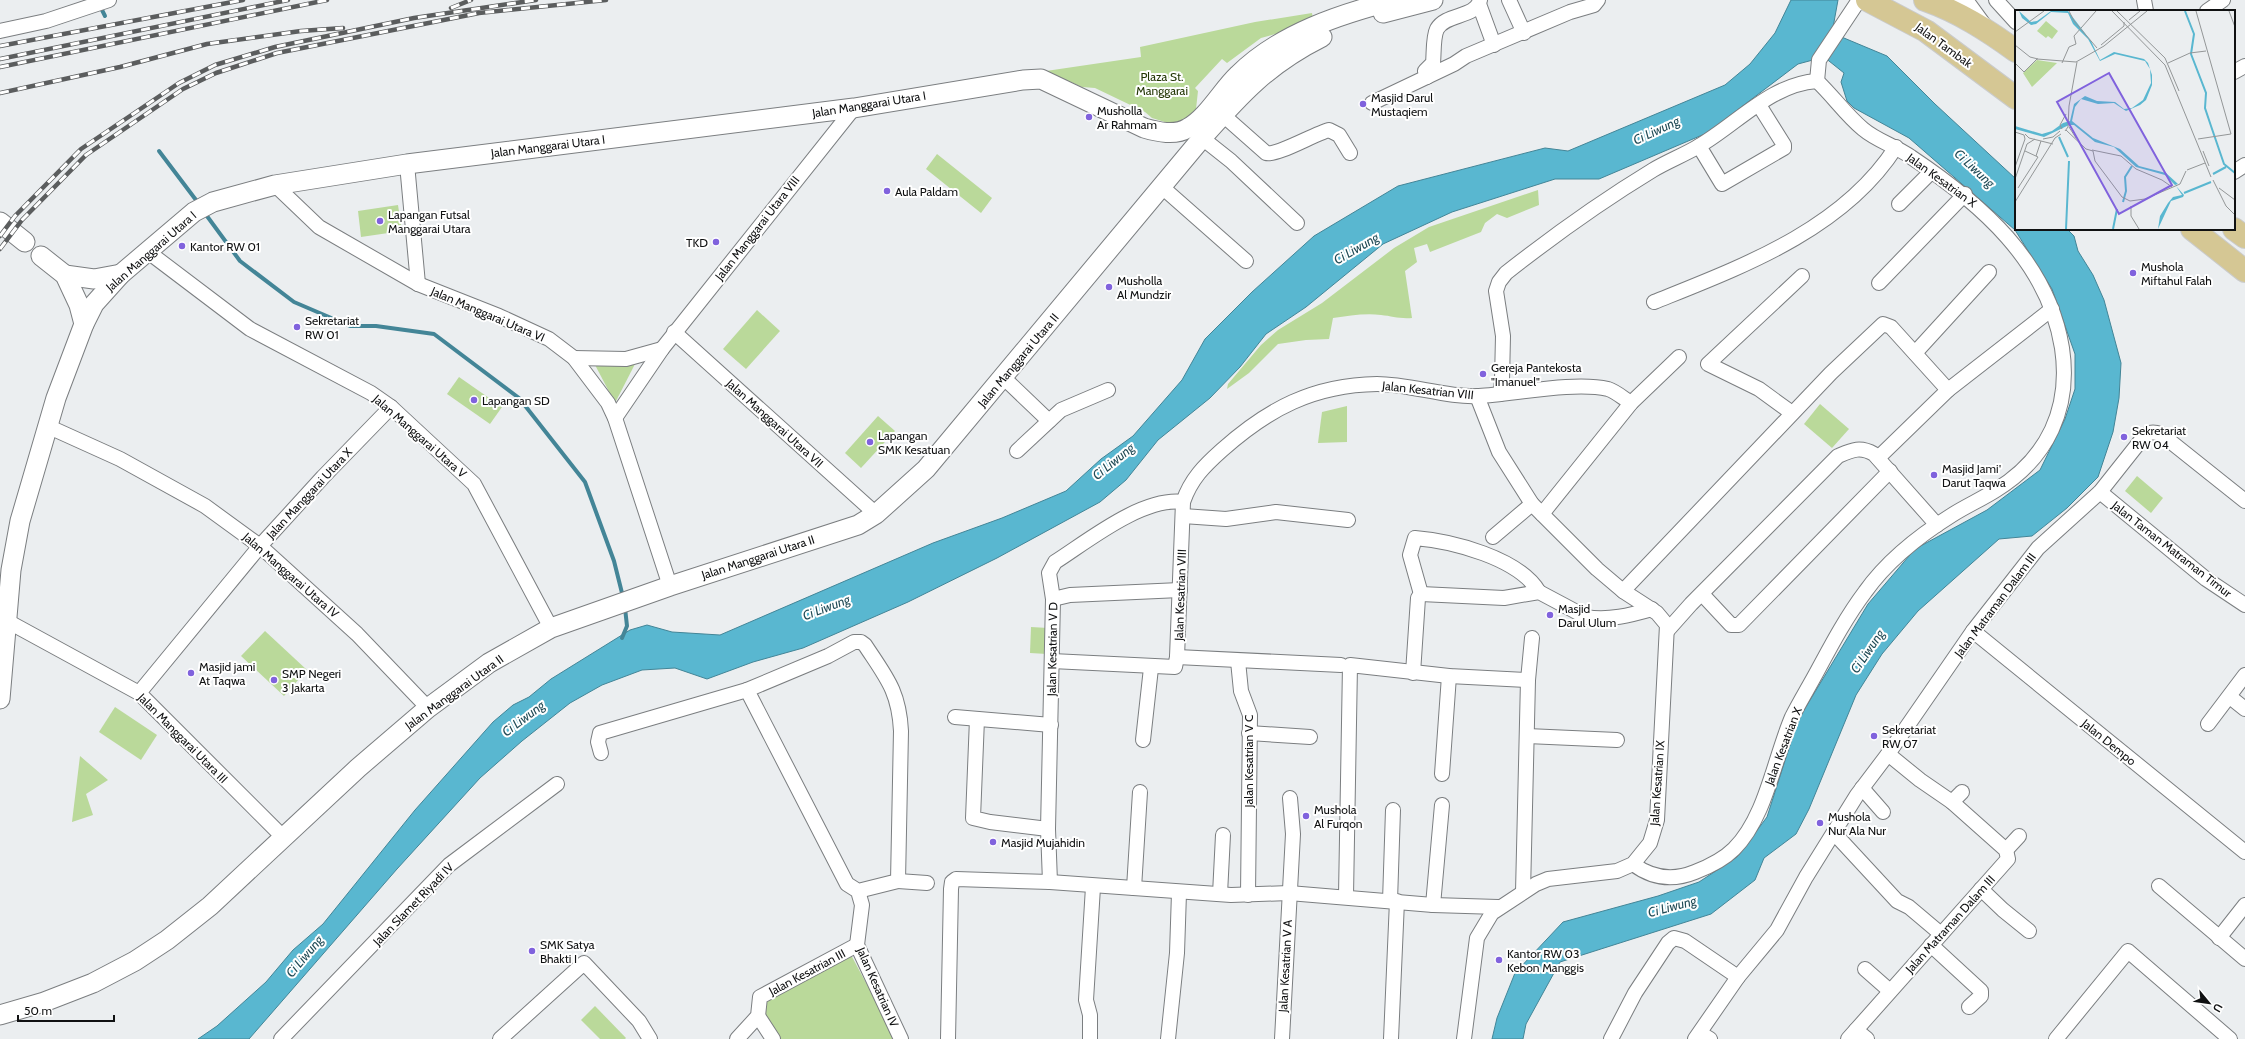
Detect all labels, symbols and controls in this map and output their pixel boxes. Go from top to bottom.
inset map [2015,10,2235,230]
street label: Jalan Tambak [1912,19,1976,71]
park label: Plaza St. Manggarai [1136,69,1188,98]
street label: Jalan Manggarai Utara I [810,88,927,121]
place label: Masjid Darul Mustaqiem [1371,90,1433,119]
marker: Masjid Darul Mustaqiem [1358,99,1368,109]
place label: Musholla Ar Rahmam [1097,103,1157,132]
marker: Musholla Ar Rahmam [1084,112,1094,122]
water label: Ci Liwung [1630,112,1683,148]
street label: Jalan Manggarai Utara I [489,132,606,161]
water label: Ci Liwung [1951,145,1999,191]
street label: Jalan Kesatrian X [1903,149,1980,211]
street label: Jalan Manggarai Utara VIII [711,173,802,284]
place label: Aula Paldam [895,184,958,199]
marker: Aula Paldam [882,186,892,196]
place label: Lapangan Futsal Manggarai Utara [388,207,471,236]
street label: Jalan Manggarai Utara I [102,208,199,295]
marker: Lapangan Futsal Manggarai Utara [375,216,385,226]
water label: Ci Liwung [1331,228,1382,267]
place label: TKD [686,235,708,250]
marker: TKD [711,237,721,247]
place label: Kantor RW 01 [190,239,260,254]
marker: Kantor RW 01 [177,241,187,251]
place label: Mushola Miftahul Falah [2141,259,2212,288]
marker: Mushola Miftahul Falah [2128,268,2138,278]
place label: Musholla Al Mundzir [1117,273,1171,302]
marker: Musholla Al Mundzir [1104,282,1114,292]
street label: Jalan Manggarai Utara VI [428,283,547,345]
street label: Jalan Manggarai Utara II [974,310,1062,411]
place label: Sekretariat RW 01 [305,313,359,342]
marker: Sekretariat RW 01 [292,322,302,332]
place label: Gereja Pantekosta "Imanuel" [1491,360,1582,389]
marker: Gereja Pantekosta "Imanuel" [1478,369,1488,379]
street label: Jalan Manggarai Utara VII [723,375,827,470]
street label: Jalan Kesatrian VIII [1381,378,1474,402]
street label: Jalan Manggarai Utara V [369,391,470,481]
place label: Lapangan SD [482,393,550,408]
marker: Lapangan SD [469,395,479,405]
place label: Sekretariat RW 04 [2132,423,2186,452]
place label: Lapangan SMK Kesatuan [878,428,950,457]
marker: Sekretariat RW 04 [2119,432,2129,442]
marker: Lapangan SMK Kesatuan [865,437,875,447]
water label: Ci Liwung [1089,439,1138,483]
street label: Jalan Manggarai Utara X [262,444,356,542]
place label: Masjid Jami' Darut Taqwa [1942,461,2006,490]
marker: Masjid Jami' Darut Taqwa [1929,470,1939,480]
street label: Jalan Taman Matraman Timur [2108,497,2235,601]
street label: Jalan Manggarai Utara IV [239,529,343,621]
street label: Jalan Manggarai Utara II [699,532,816,583]
street label: Jalan Kesatrian VIII [1171,549,1189,642]
street label: Jalan Matraman Dalam III [1950,550,2039,661]
water label: Ci Liwung [800,590,853,623]
place label: Masjid Darul Ulum [1558,601,1616,630]
street label: Jalan Kesatrian V D [1044,602,1060,697]
marker: Masjid Darul Ulum [1545,610,1555,620]
water label: Ci Liwung [1846,625,1888,676]
street label: Jalan Manggarai Utara II [401,651,506,733]
place label: Masjid jami At Taqwa [199,659,255,688]
place label: SMP Negeri 3 Jakarta [282,666,341,695]
marker: Masjid jami At Taqwa [186,668,196,678]
marker: SMP Negeri 3 Jakarta [269,675,279,685]
street label: Jalan Manggarai Utara III [134,689,231,786]
water label: Ci Liwung [498,696,548,739]
street label: Jalan Kesatrian X [1761,704,1805,788]
street label: Jalan Kesatrian V C [1241,715,1256,808]
street label: Jalan Dempo [2078,715,2139,769]
place label: Sekretariat RW 07 [1882,722,1936,751]
marker: Sekretariat RW 07 [1869,731,1879,741]
street label: Jalan Kesatrian IX [1646,739,1668,827]
place label: Mushola Al Furqon [1314,802,1363,831]
place label: Mushola Nur Ala Nur [1828,809,1886,838]
marker: Mushola Al Furqon [1301,811,1311,821]
marker: Mushola Nur Ala Nur [1815,818,1825,828]
place label: Masjid Mujahidin [1001,835,1085,850]
marker: Masjid Mujahidin [988,837,998,847]
street label: Jalan Slamet Riyadi IV [369,859,457,949]
street label: Jalan Matraman Dalam III [1901,872,1998,977]
water label: Ci Liwung [1646,892,1699,920]
street label: Jalan Kesatrian V A [1275,919,1295,1014]
water label: Ci Liwung [282,931,327,980]
place label: SMK Satya Bhakti I [540,937,595,966]
street label: Jalan Kesatrian IV [853,944,903,1030]
marker: SMK Satya Bhakti I [527,946,537,956]
street label: Jalan Kesatrian III [765,946,848,999]
place label: Kantor RW 03 Kebon Manggis [1507,946,1584,975]
marker: Kantor RW 03 Kebon Manggis [1494,955,1504,965]
north arrow [2189,983,2229,1023]
scale bar [18,997,114,1023]
text: U [2210,1001,2226,1015]
text: 50 m [24,1003,52,1018]

